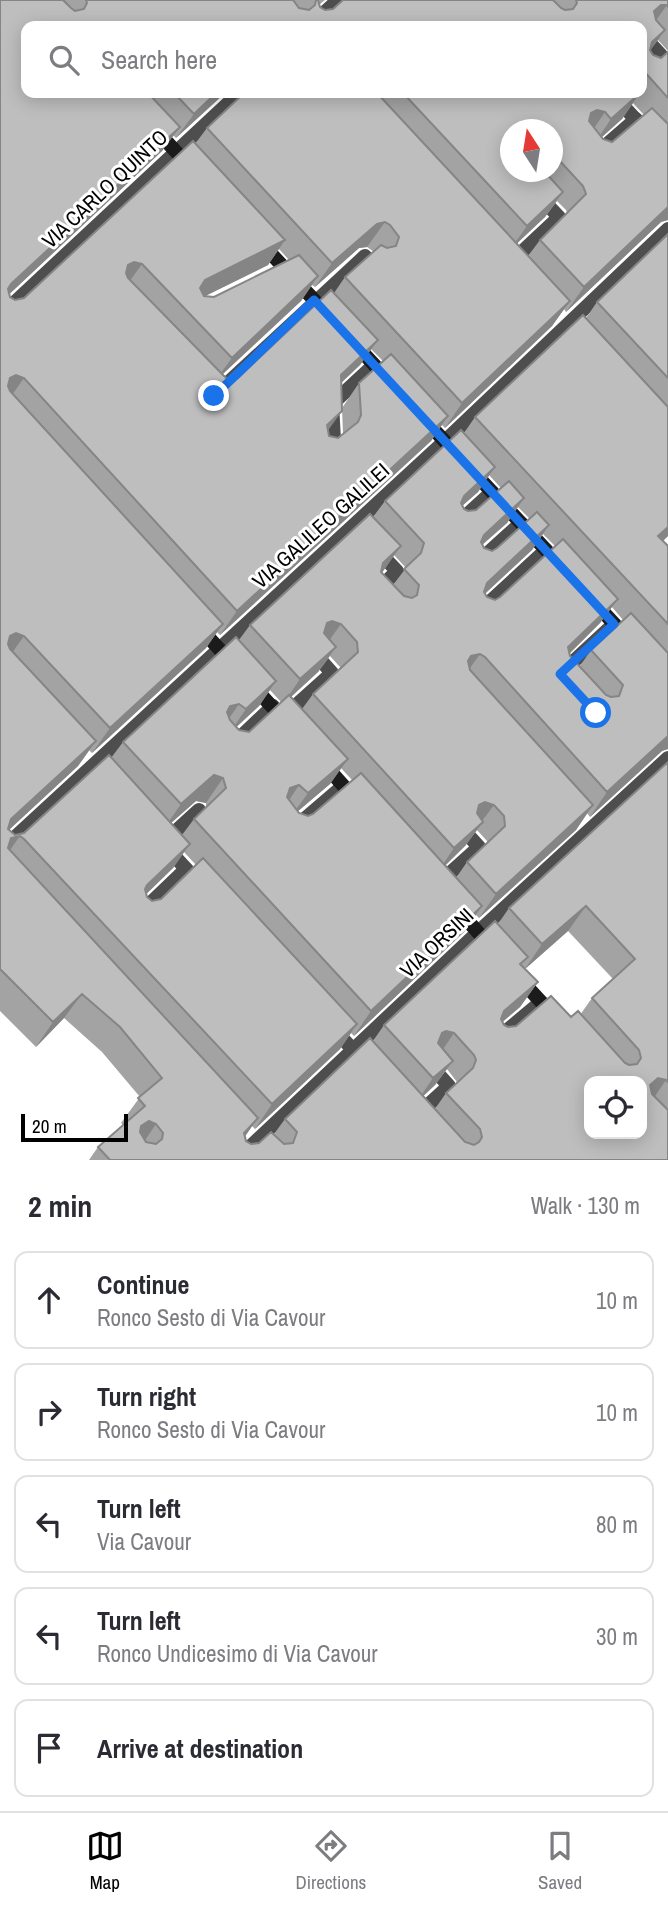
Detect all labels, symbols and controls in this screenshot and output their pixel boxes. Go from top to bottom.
search box [21,21,647,98]
icon: search [45,41,83,79]
text: Search here [101,42,217,77]
north arrow [500,119,563,182]
street label: VIA CARLO QUINTO [35,123,174,255]
route end [198,380,229,411]
street label: VIA GALILEO GALILEI [246,456,395,595]
route start [580,697,611,728]
street label: VIA ORSINI [394,901,480,984]
map controls [584,1076,647,1139]
button: locate [584,1076,647,1139]
scale bar [21,1111,128,1143]
text: 20 m [32,1113,67,1139]
text: 2 min [28,1186,92,1226]
text: Walk · 130 m [531,1190,640,1221]
text: Continue [97,1267,189,1302]
icon: ahead [30,1281,68,1319]
text: 10 m [596,1285,638,1316]
text: Ronco Sesto di Via Cavour [97,1302,325,1333]
text: Turn right [97,1379,196,1414]
icon: right [30,1393,68,1431]
text: 10 m [596,1397,638,1428]
text: Ronco Sesto di Via Cavour [97,1414,325,1445]
text: Turn left [97,1491,181,1526]
icon: left [30,1505,68,1543]
text: 80 m [596,1509,638,1540]
text: Via Cavour [97,1526,191,1557]
text: Turn left [97,1603,181,1638]
icon: left [30,1617,68,1655]
text: 30 m [596,1621,638,1652]
text: Ronco Undicesimo di Via Cavour [97,1638,378,1669]
icon: arrive [30,1729,68,1767]
text: Arrive at destination [97,1731,303,1766]
tab: Map [86,1827,124,1895]
tab: Directions [295,1827,366,1895]
tab: Saved [538,1827,582,1895]

